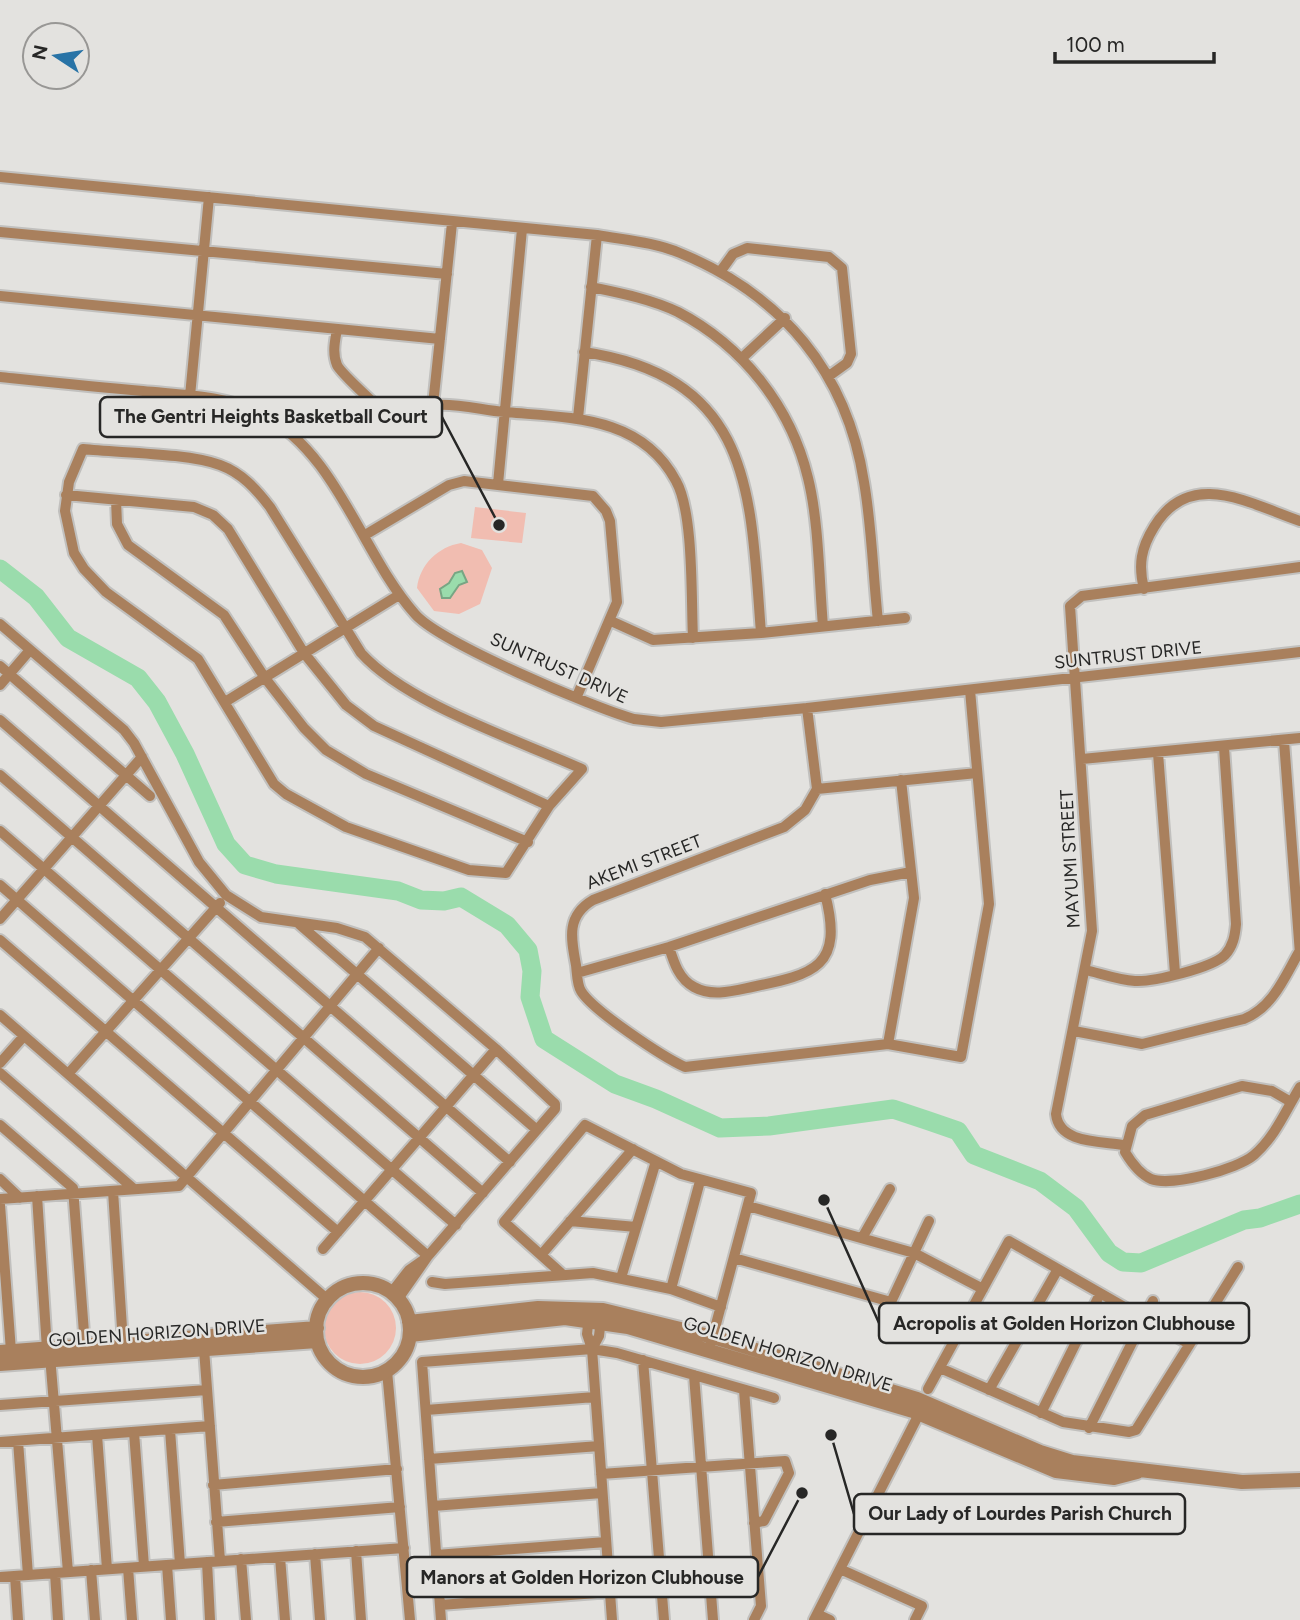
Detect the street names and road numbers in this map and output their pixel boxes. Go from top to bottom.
street label: SUNTRUST DRIVE [487,628,631,708]
street label: SUNTRUST DRIVE [1053,636,1203,674]
street label: MAYUMI STREET [1055,789,1085,929]
street label: AKEMI STREET [583,830,705,894]
street label: GOLDEN HORIZON DRIVE [681,1312,895,1396]
street label: GOLDEN HORIZON DRIVE [48,1314,266,1352]

